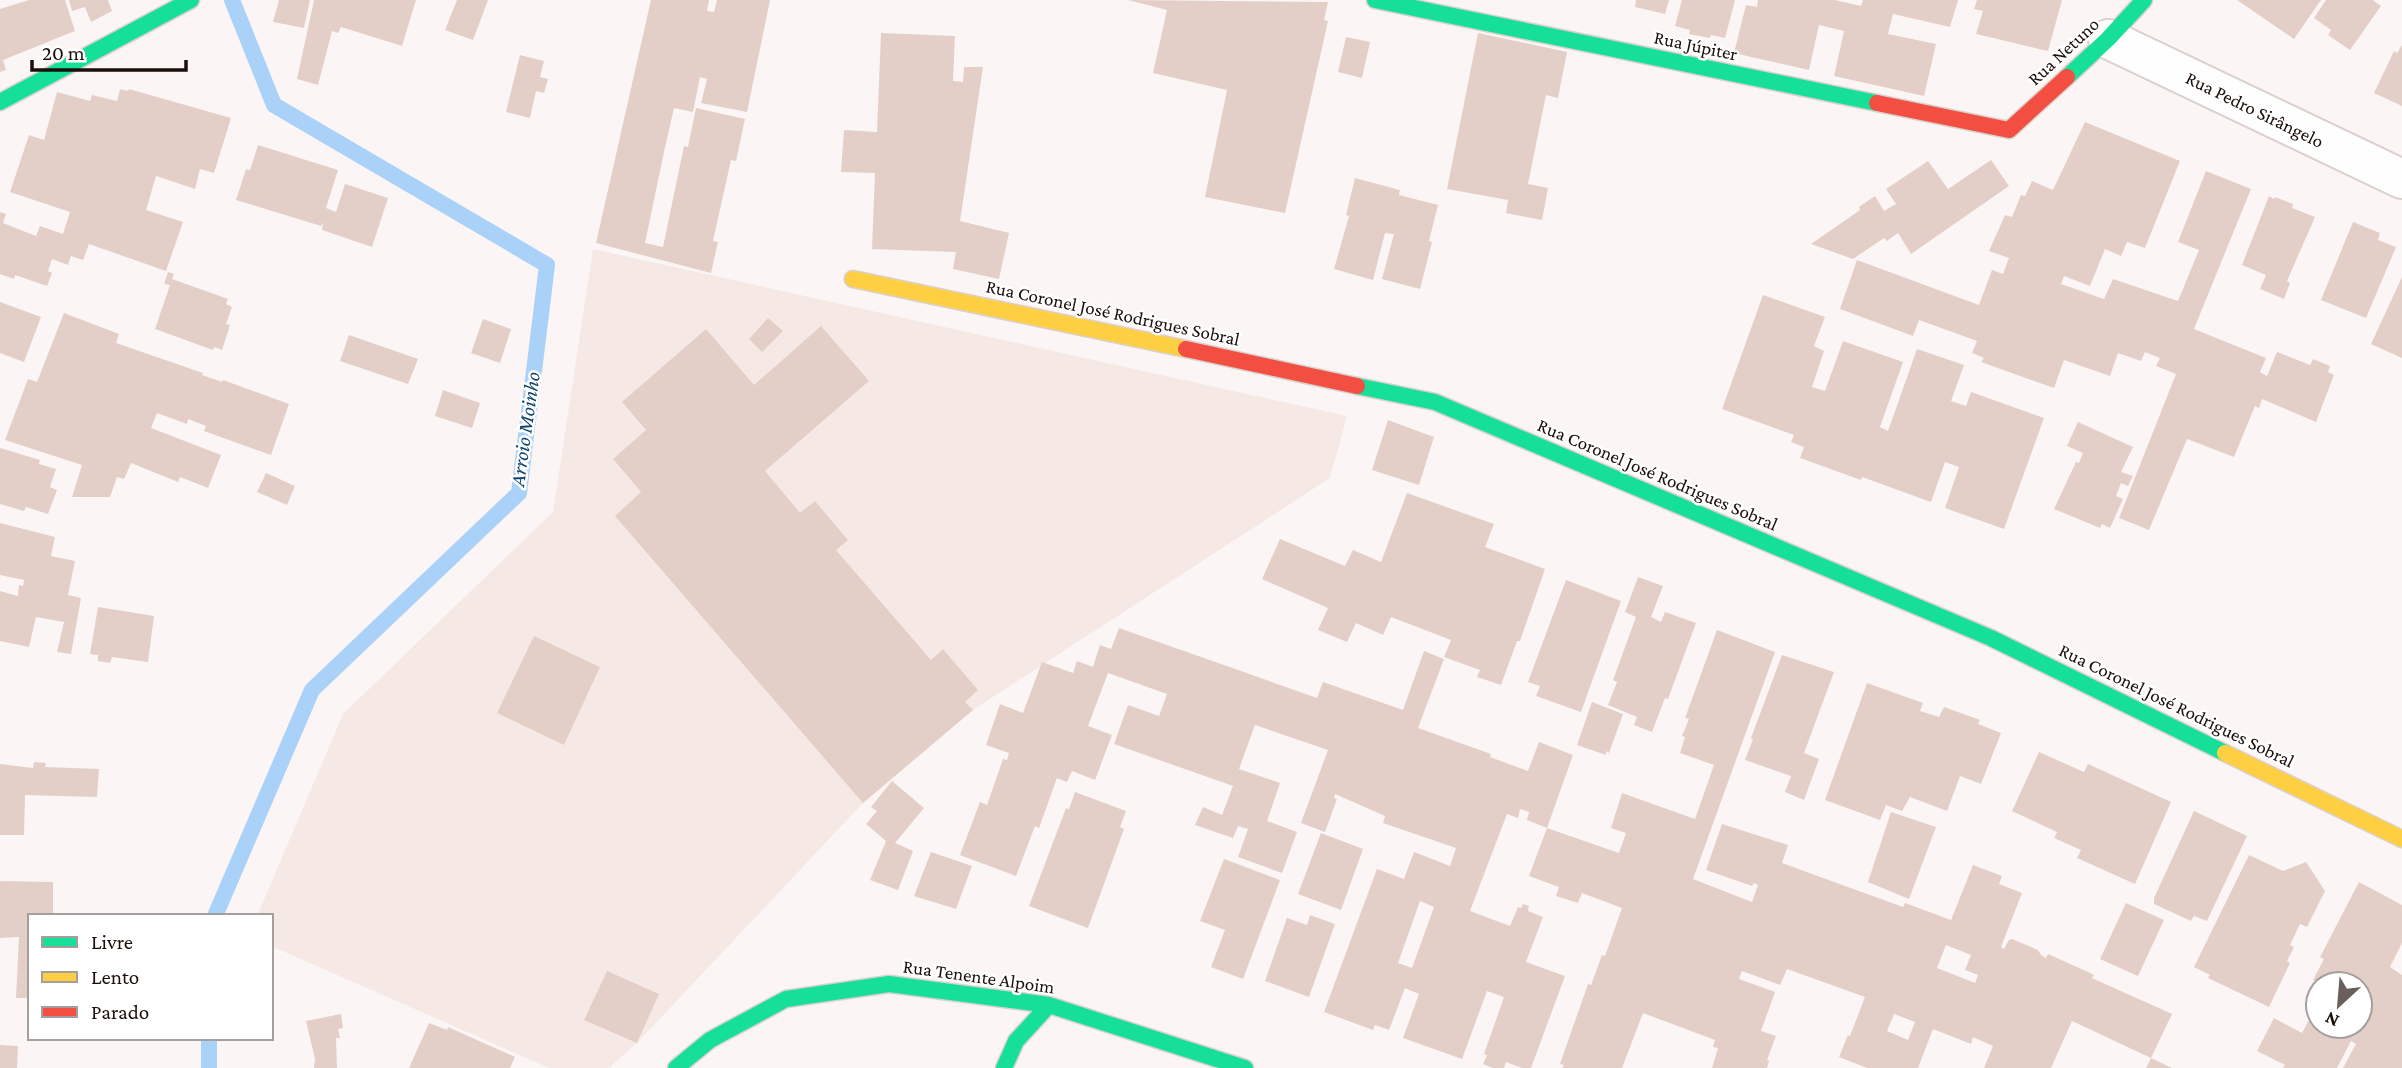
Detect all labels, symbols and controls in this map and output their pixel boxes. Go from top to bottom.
street label: Rua Netuno [2023,13,2103,90]
street label: Rua Júpiter [1652,26,1740,65]
scale bar [32,28,186,72]
text: 20 m [42,41,85,65]
street label: Rua Pedro Sirângelo [2182,67,2327,152]
street label: Rua Coronel José Rodrigues Sobral [984,275,1242,350]
water label: Arroio Moinho [505,370,545,489]
street label: Rua Coronel José Rodrigues Sobral [1535,414,1781,535]
street label: Rua Coronel José Rodrigues Sobral [2056,639,2298,772]
legend [28,914,273,1040]
text: Livre [91,930,133,954]
street label: Rua Tenente Alpoim [902,955,1056,998]
text: Lento [91,965,139,989]
north arrow [2304,970,2374,1040]
text: Parado [91,1000,149,1024]
text: N [2321,1008,2342,1032]

